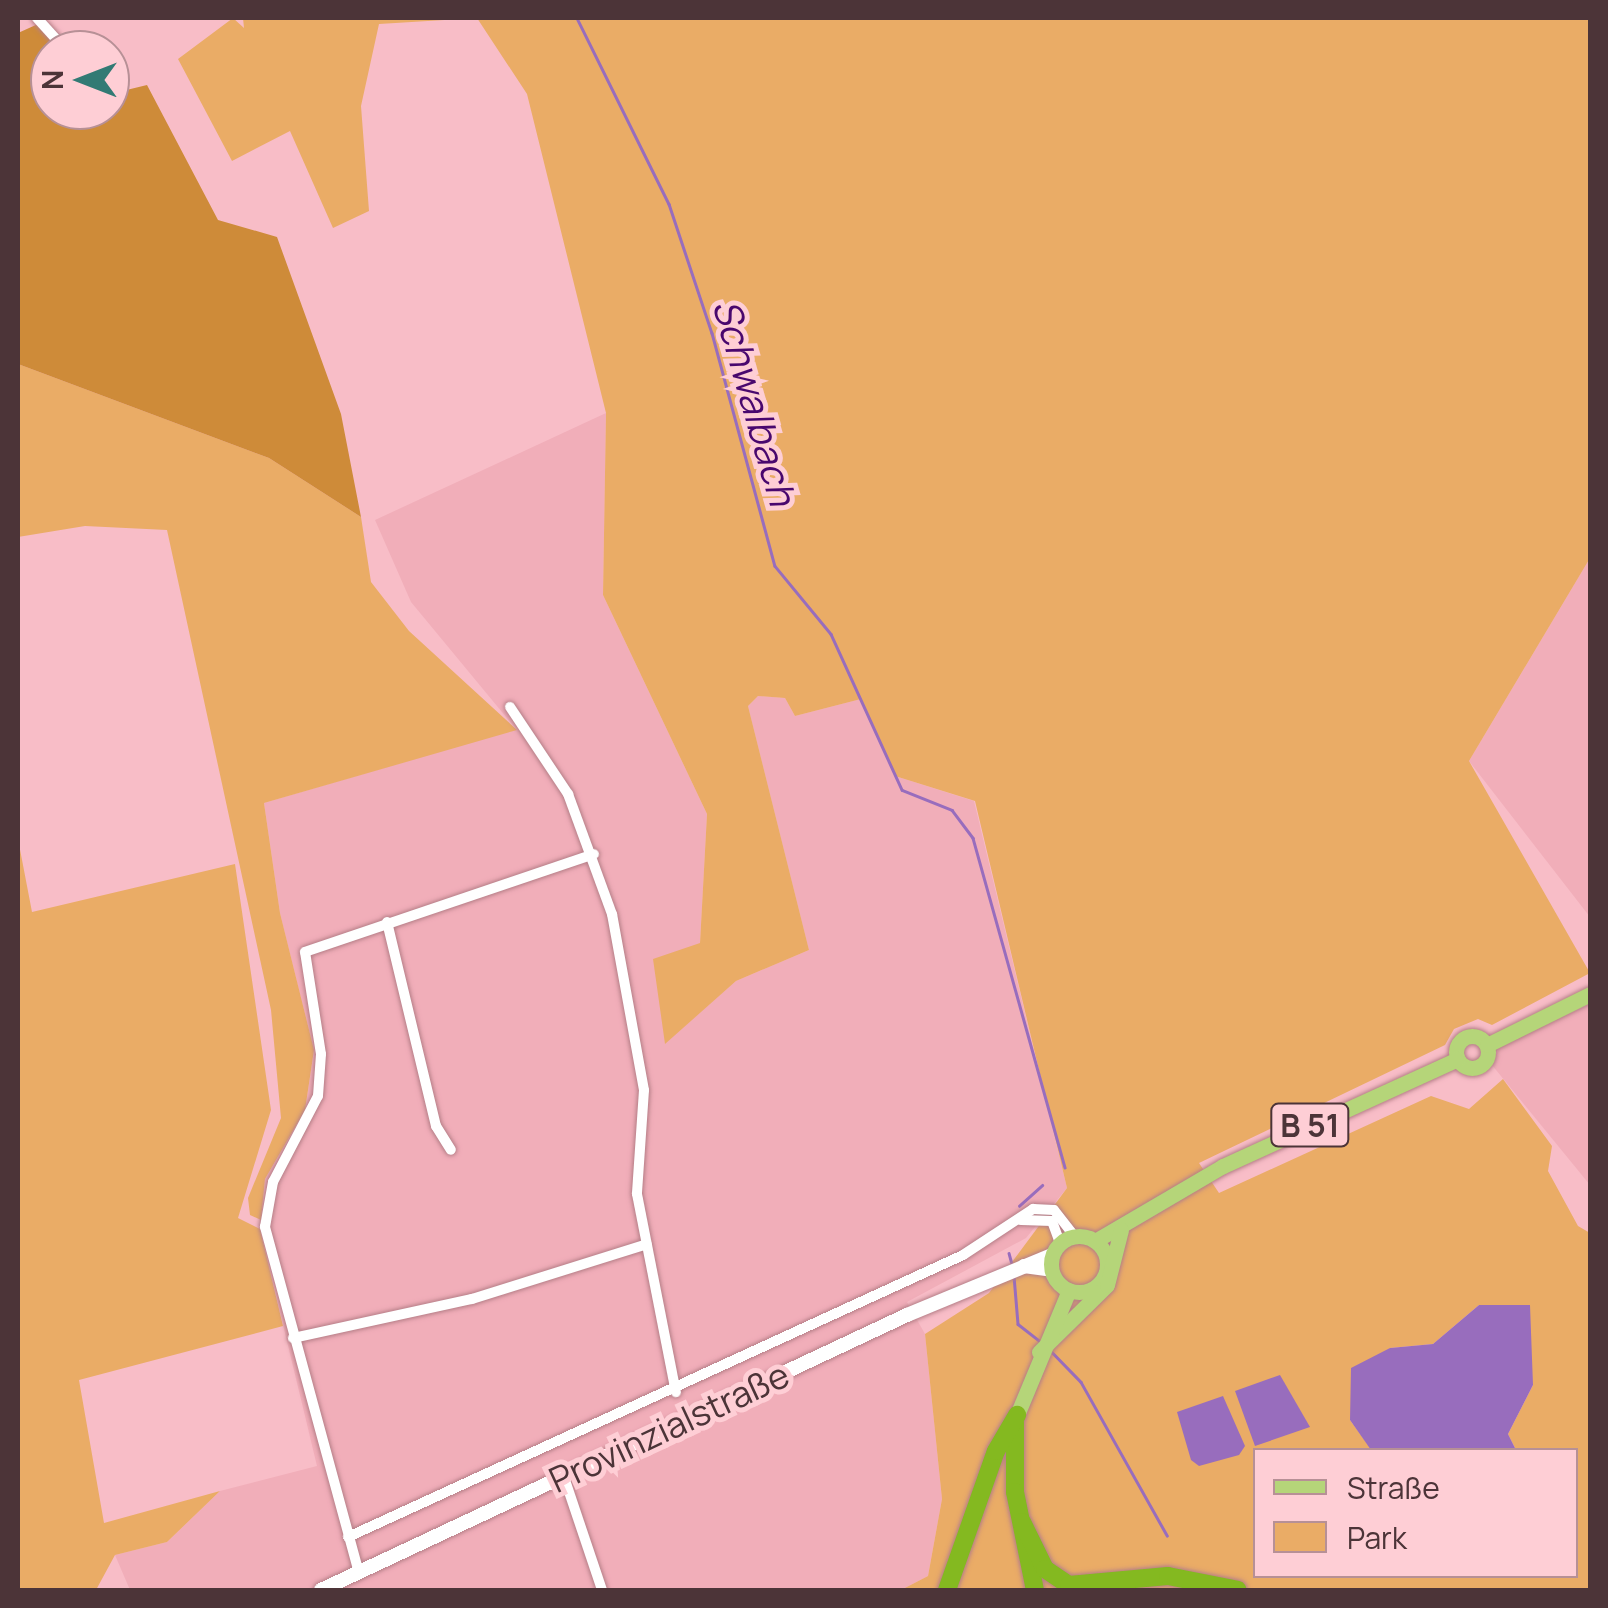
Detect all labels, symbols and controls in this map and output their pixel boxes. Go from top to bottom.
north arrow [30,30,130,130]
text: N [33,70,71,90]
water label: Schwalbach [704,294,806,510]
road number: B 51 [1270,1098,1350,1152]
street label: Provinzialstraße [542,1353,796,1501]
legend [1253,1448,1578,1578]
text: Straße [1347,1467,1440,1508]
text: Park [1347,1517,1407,1558]

